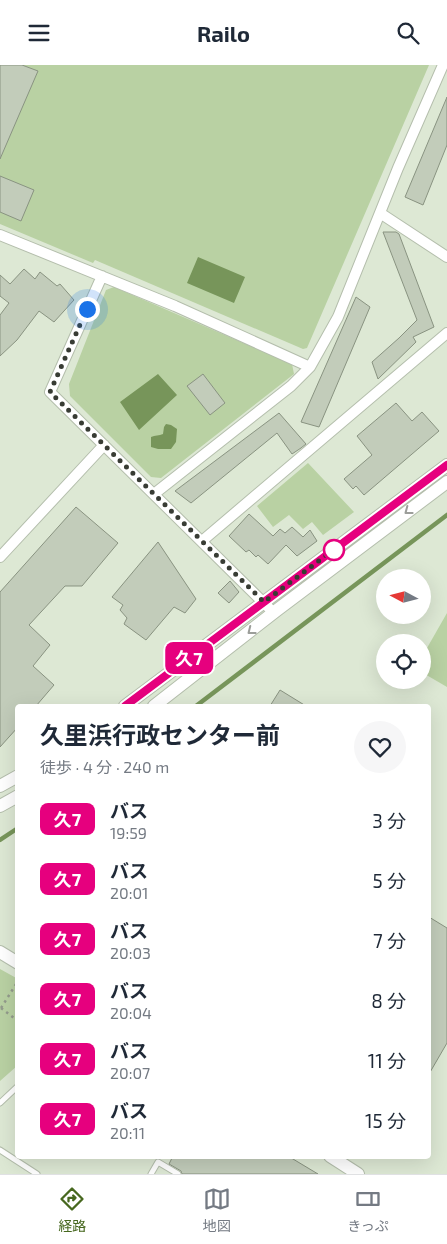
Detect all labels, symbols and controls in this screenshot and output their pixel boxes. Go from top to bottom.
icon: menu [25,19,53,47]
icon: search [394,19,422,47]
text: Railo [197,20,250,46]
your location [75,297,100,322]
one-way arrow [404,505,414,514]
unlabelled marker [323,539,345,561]
north arrow [376,569,431,624]
map controls [376,569,431,689]
one-way arrow [248,625,257,633]
button: locate [376,634,431,689]
line badge: 久7 [166,642,212,674]
text: 久7 [175,647,203,669]
text: 久里浜行政センター前 [40,720,280,749]
button: heart [354,721,406,773]
text: 徒歩 · 4 分 · 240 m [40,757,169,776]
text: バス [110,799,148,822]
text: 久7 [54,808,81,830]
text: 3 分 [372,809,406,832]
text: 19:59 [110,823,147,842]
text: バス [110,859,148,882]
text: 久7 [54,868,81,890]
text: 5 分 [373,869,406,892]
text: 20:01 [110,883,148,902]
text: バス [110,919,148,942]
text: 久7 [54,928,81,950]
text: 7 分 [373,929,406,952]
text: 20:03 [110,943,151,962]
text: バス [110,979,148,1002]
text: 久7 [54,988,81,1010]
text: 8 分 [371,989,406,1012]
text: 20:04 [110,1003,152,1022]
text: バス [110,1039,148,1062]
text: 久7 [54,1048,81,1070]
text: 11 分 [368,1049,406,1072]
text: 20:07 [110,1063,150,1082]
text: バス [110,1099,148,1122]
text: 久7 [54,1108,81,1130]
text: 15 分 [365,1109,406,1132]
text: 20:11 [110,1123,145,1142]
tab: 経路 [58,1185,86,1235]
tab: 地図 [203,1185,231,1235]
tab: きっぷ [347,1185,389,1235]

